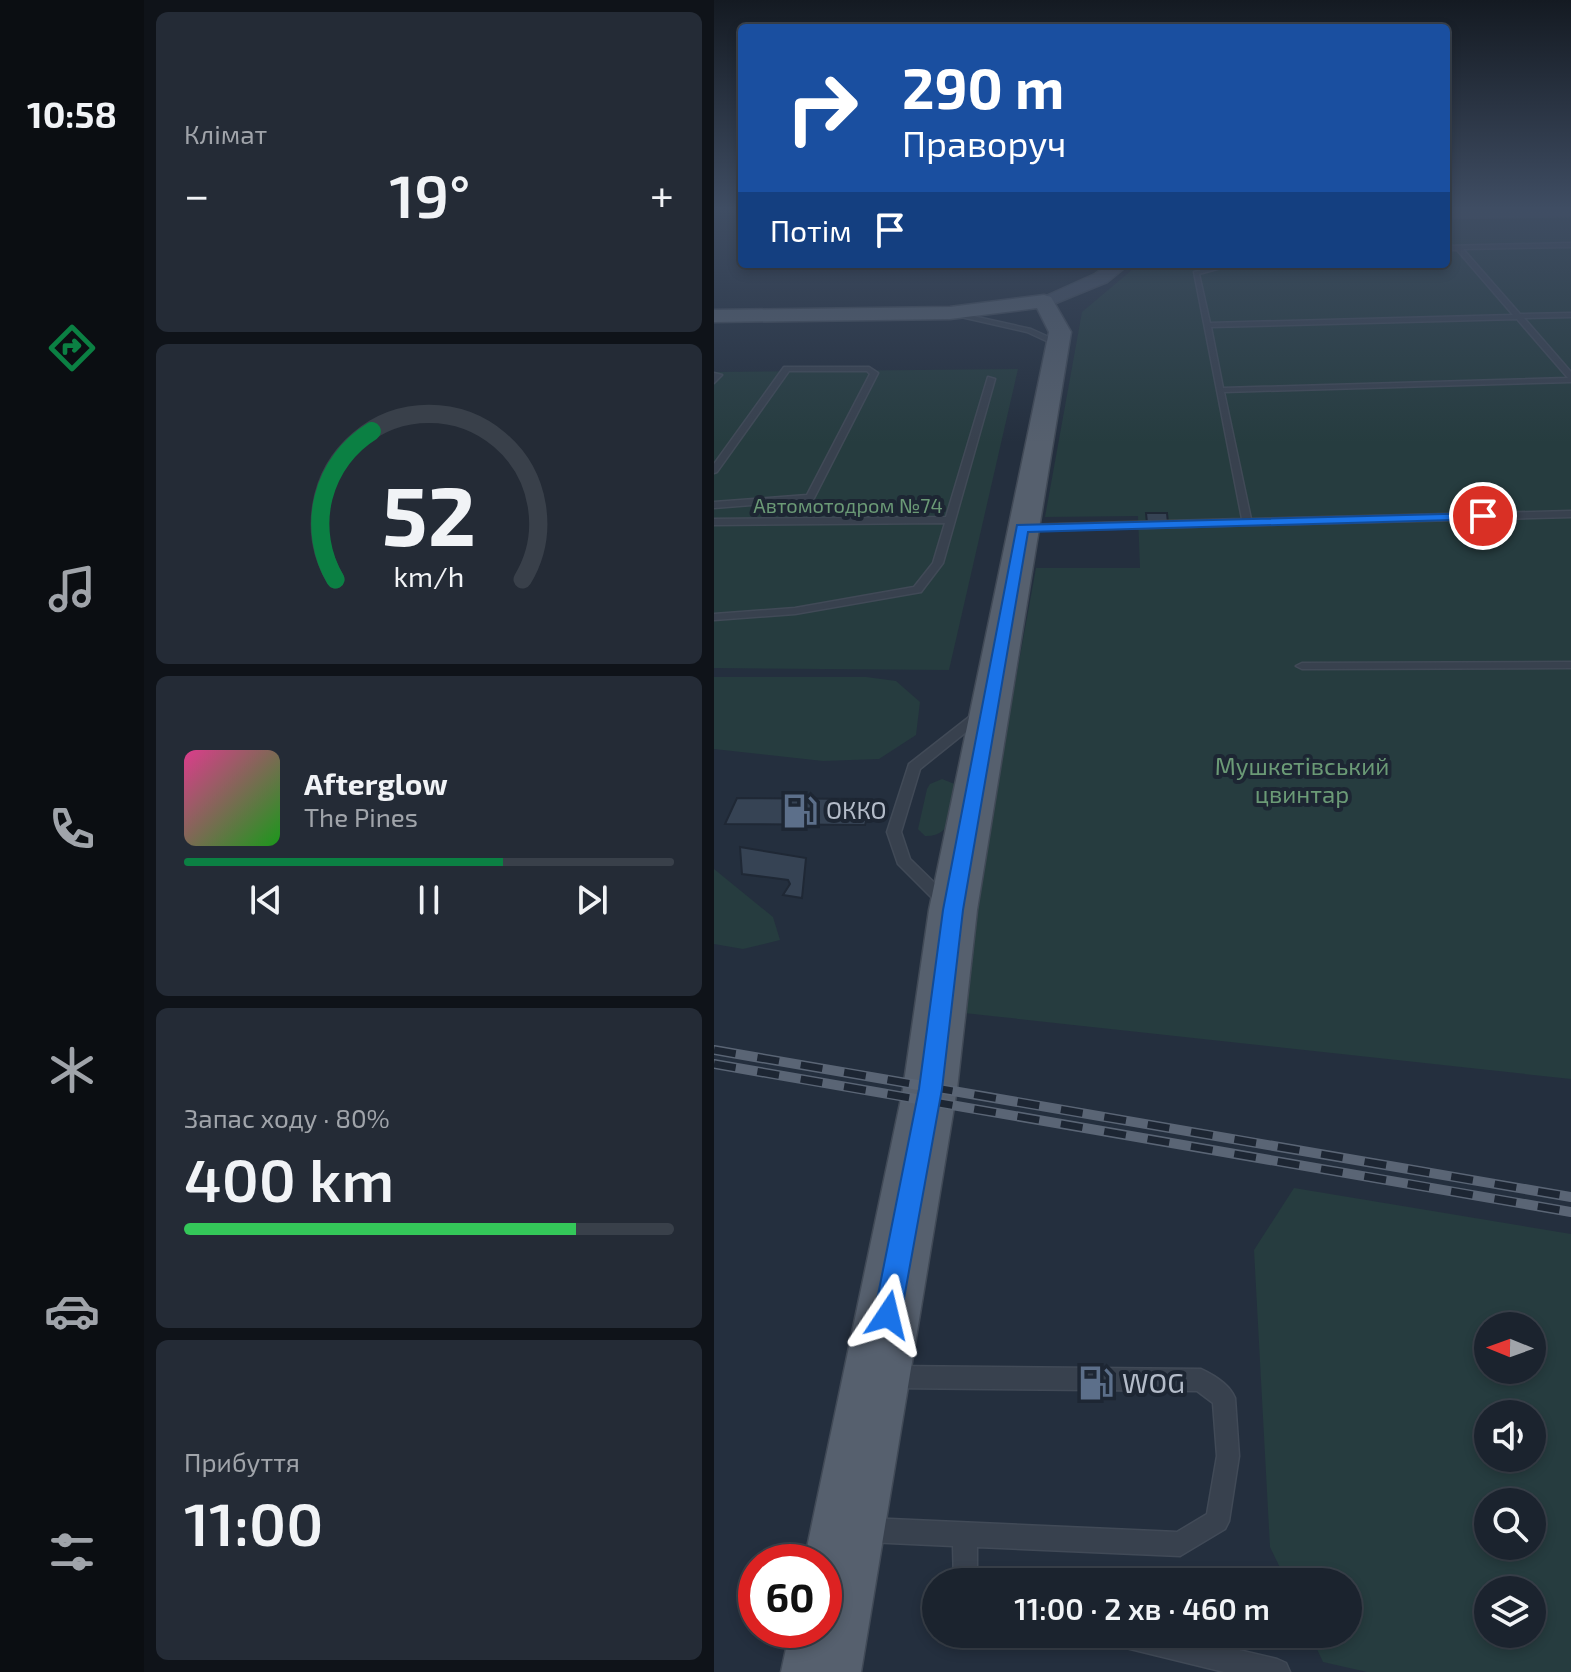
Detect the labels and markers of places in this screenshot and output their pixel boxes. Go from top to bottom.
pin [1449,482,1517,550]
fuel station icon: ОККО [781,792,819,830]
place label: ОККО [826,795,887,824]
fuel station icon: WOG [1077,1364,1115,1402]
place label: WOG [1122,1365,1185,1399]

